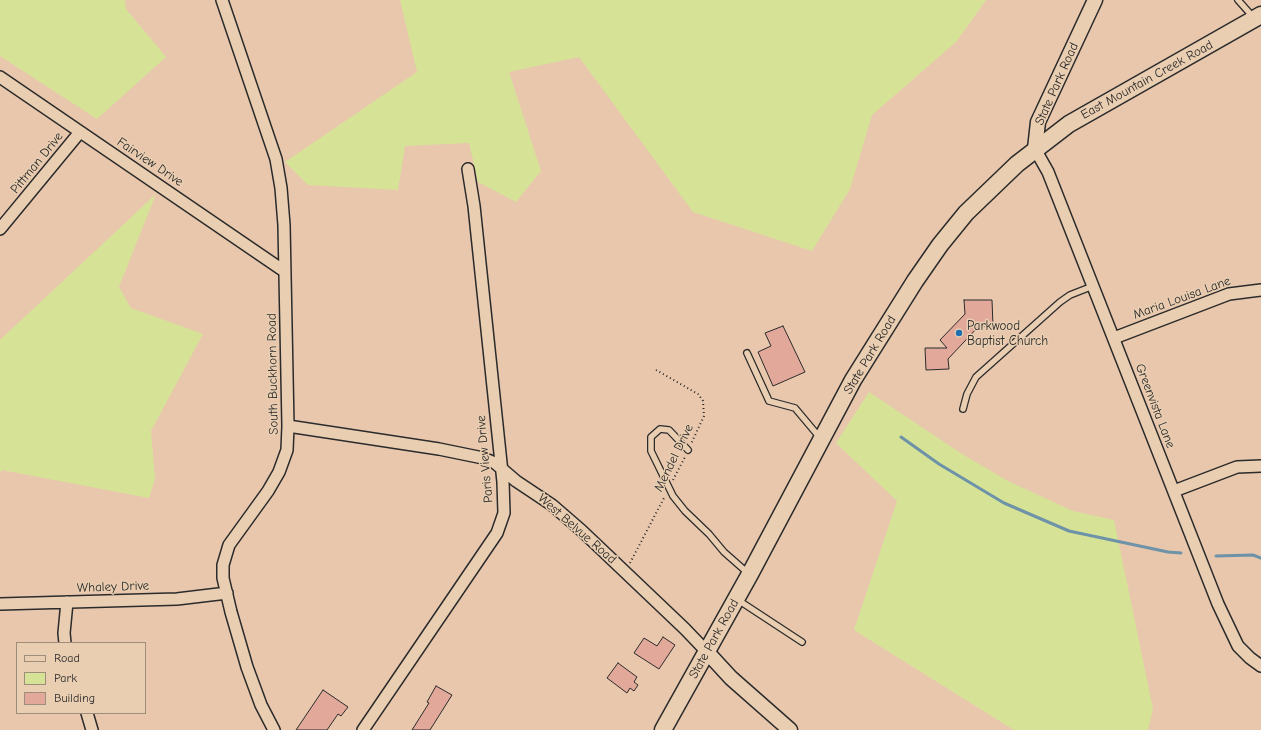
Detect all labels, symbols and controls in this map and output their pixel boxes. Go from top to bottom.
street label: East Mountain Creek Road [1078,37,1216,123]
street label: State Park Road [1032,40,1082,128]
street label: Pittman Drive [7,129,67,197]
street label: Fairview Drive [114,134,186,190]
street label: Maria Louisa Lane [1131,273,1233,323]
street label: South Buckhorn Road [264,313,282,435]
street label: State Park Road [840,313,900,397]
place label: Parkwood Baptist Church [967,318,1048,349]
marker: Parkwood Baptist Church [954,328,964,338]
street label: Greenvista Lane [1132,362,1178,450]
street label: Paris View Drive [473,415,497,503]
street label: Mendel Drive [651,422,697,494]
street label: West Belvue Road [535,491,619,567]
street label: Whaley Drive [77,578,149,596]
street label: State Park Road [686,596,742,682]
legend [16,642,146,714]
text: Road [54,651,80,665]
text: Park [54,671,77,685]
text: Building [54,691,95,705]

